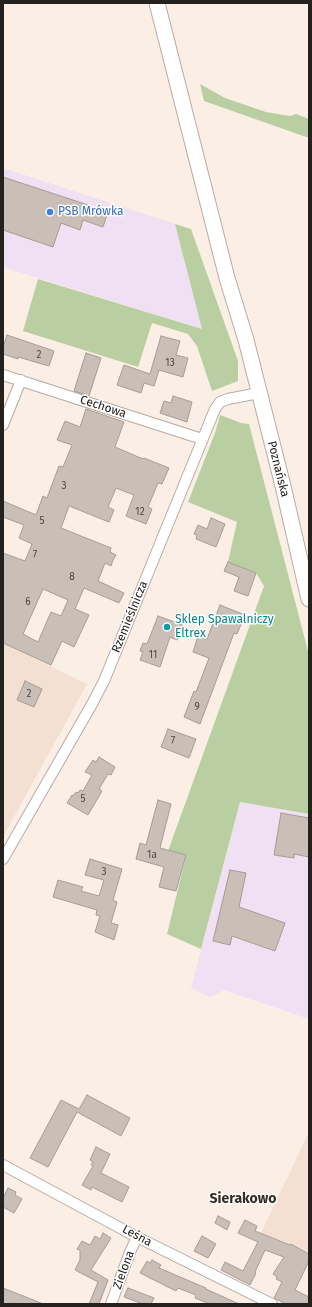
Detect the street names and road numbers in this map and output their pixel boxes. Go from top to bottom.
street label: Cechowa [78,393,128,421]
street label: Poznańska [264,439,292,499]
street label: Rzemieślnicza [109,579,151,655]
street label: Leśna [120,1222,154,1250]
street label: Zielona [110,1249,138,1291]

